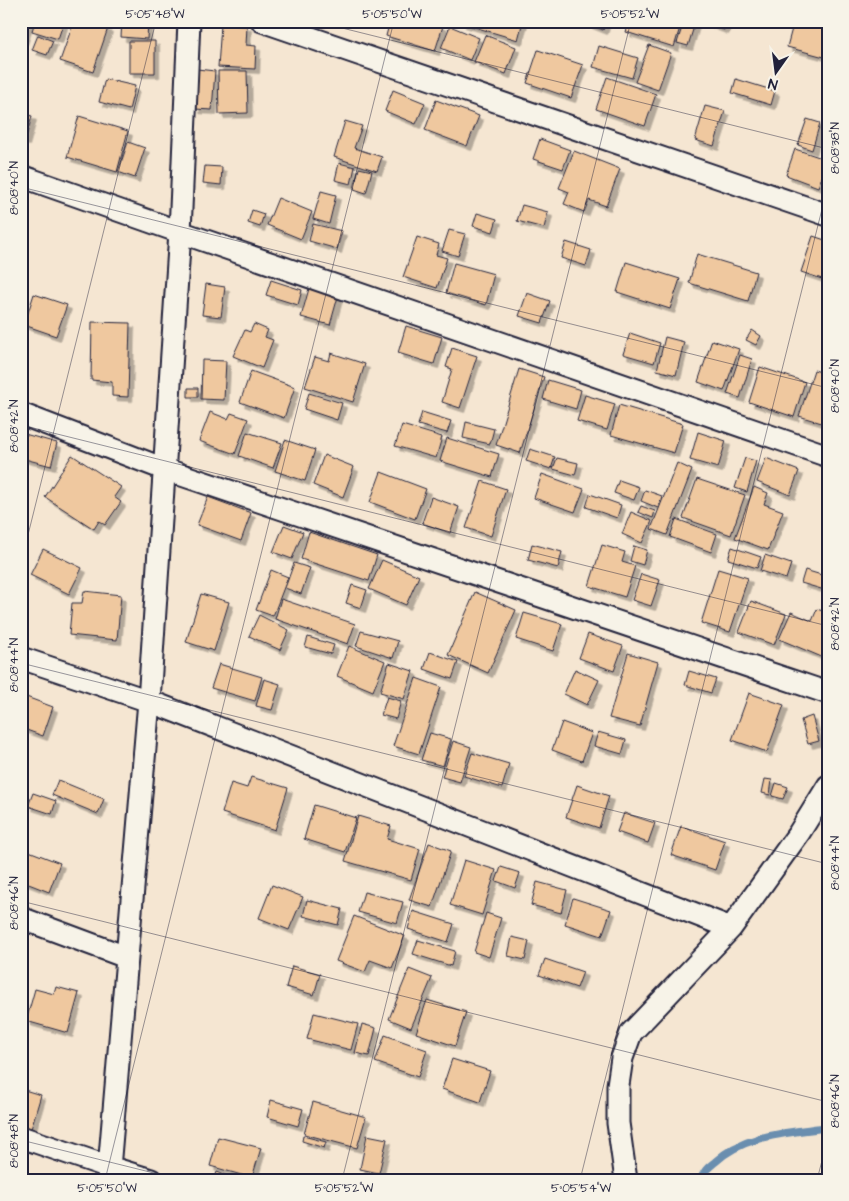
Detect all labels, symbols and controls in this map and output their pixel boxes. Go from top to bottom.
text: 5°05'48"W [125,6,185,23]
text: 5°05'50"W [362,6,422,23]
text: 5°05'52"W [601,6,660,23]
north arrow [752,48,802,98]
text: N [766,73,780,94]
text: 8°08'38"N [827,122,844,174]
text: 8°08'40"N [6,161,23,215]
text: 8°08'40"N [827,359,844,413]
text: 8°08'42"N [6,399,23,453]
text: 8°08'42"N [827,597,844,651]
text: 8°08'44"N [6,637,23,692]
text: 8°08'44"N [827,835,844,890]
text: 8°08'46"N [6,876,23,930]
text: 8°08'46"N [827,1074,844,1128]
text: 8°08'48"N [6,1114,23,1168]
text: 5°05'50"W [77,1180,137,1197]
text: 5°05'52"W [315,1180,374,1197]
text: 5°05'54"W [551,1180,612,1197]

